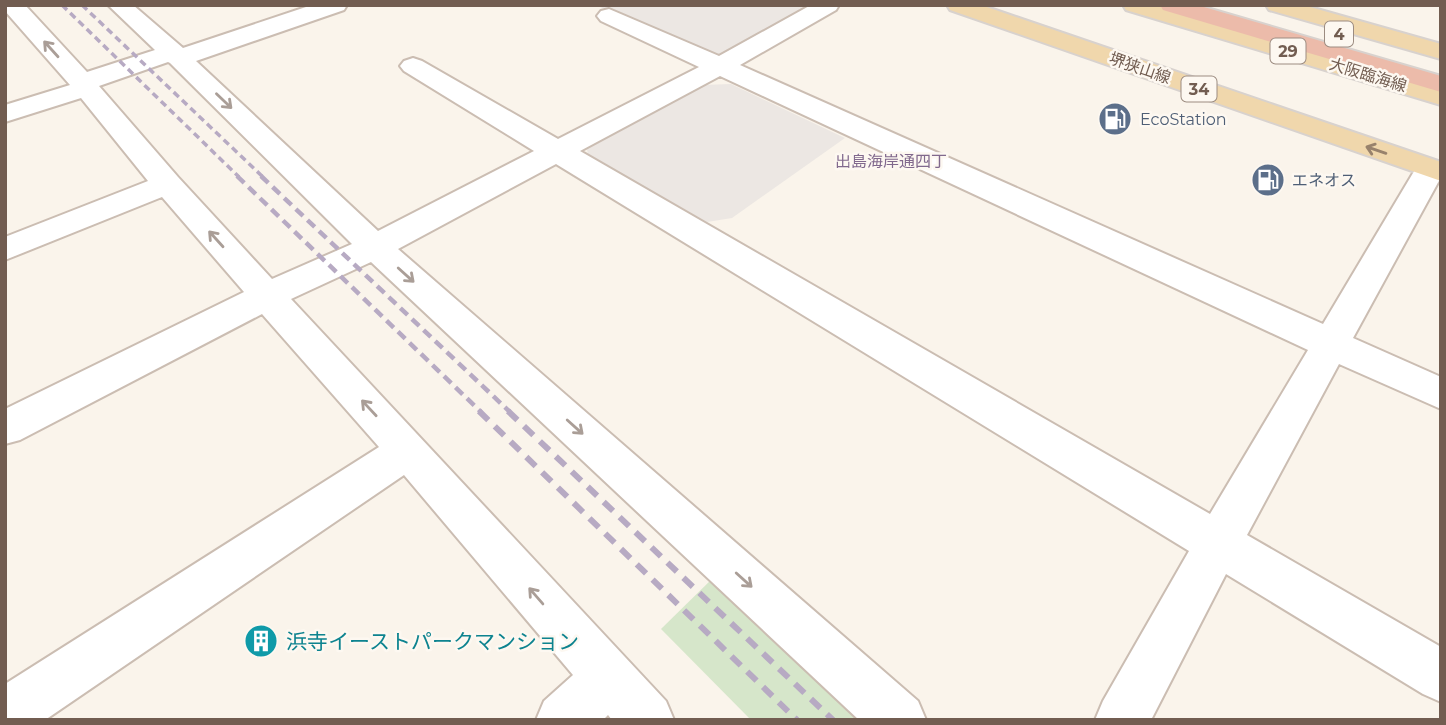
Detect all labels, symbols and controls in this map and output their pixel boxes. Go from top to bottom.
road number: 4 [1325,22,1353,46]
road number: 29 [1270,38,1306,64]
one-way arrow [43,40,59,58]
street label: 堺狭山線 [1107,49,1173,87]
street label: 大阪臨海線 [1327,54,1409,96]
road number: 34 [1182,76,1216,102]
one-way arrow [215,92,232,109]
fuel station icon: EcoStation [1096,100,1134,138]
place label: EcoStation [1140,110,1227,129]
one-way arrow [1366,143,1388,155]
district label: 出島海岸通四丁 [835,152,947,171]
fuel station icon: エネオス [1249,161,1287,199]
place label: エネオス [1292,171,1356,190]
one-way arrow [208,230,224,248]
one-way arrow [397,266,414,283]
one-way arrow [361,399,377,417]
one-way arrow [566,419,584,435]
one-way arrow [735,571,752,588]
one-way arrow [528,587,544,605]
building icon: 浜寺イーストパークマンション [242,622,280,660]
place label: 浜寺イーストパークマンション [286,629,579,654]

